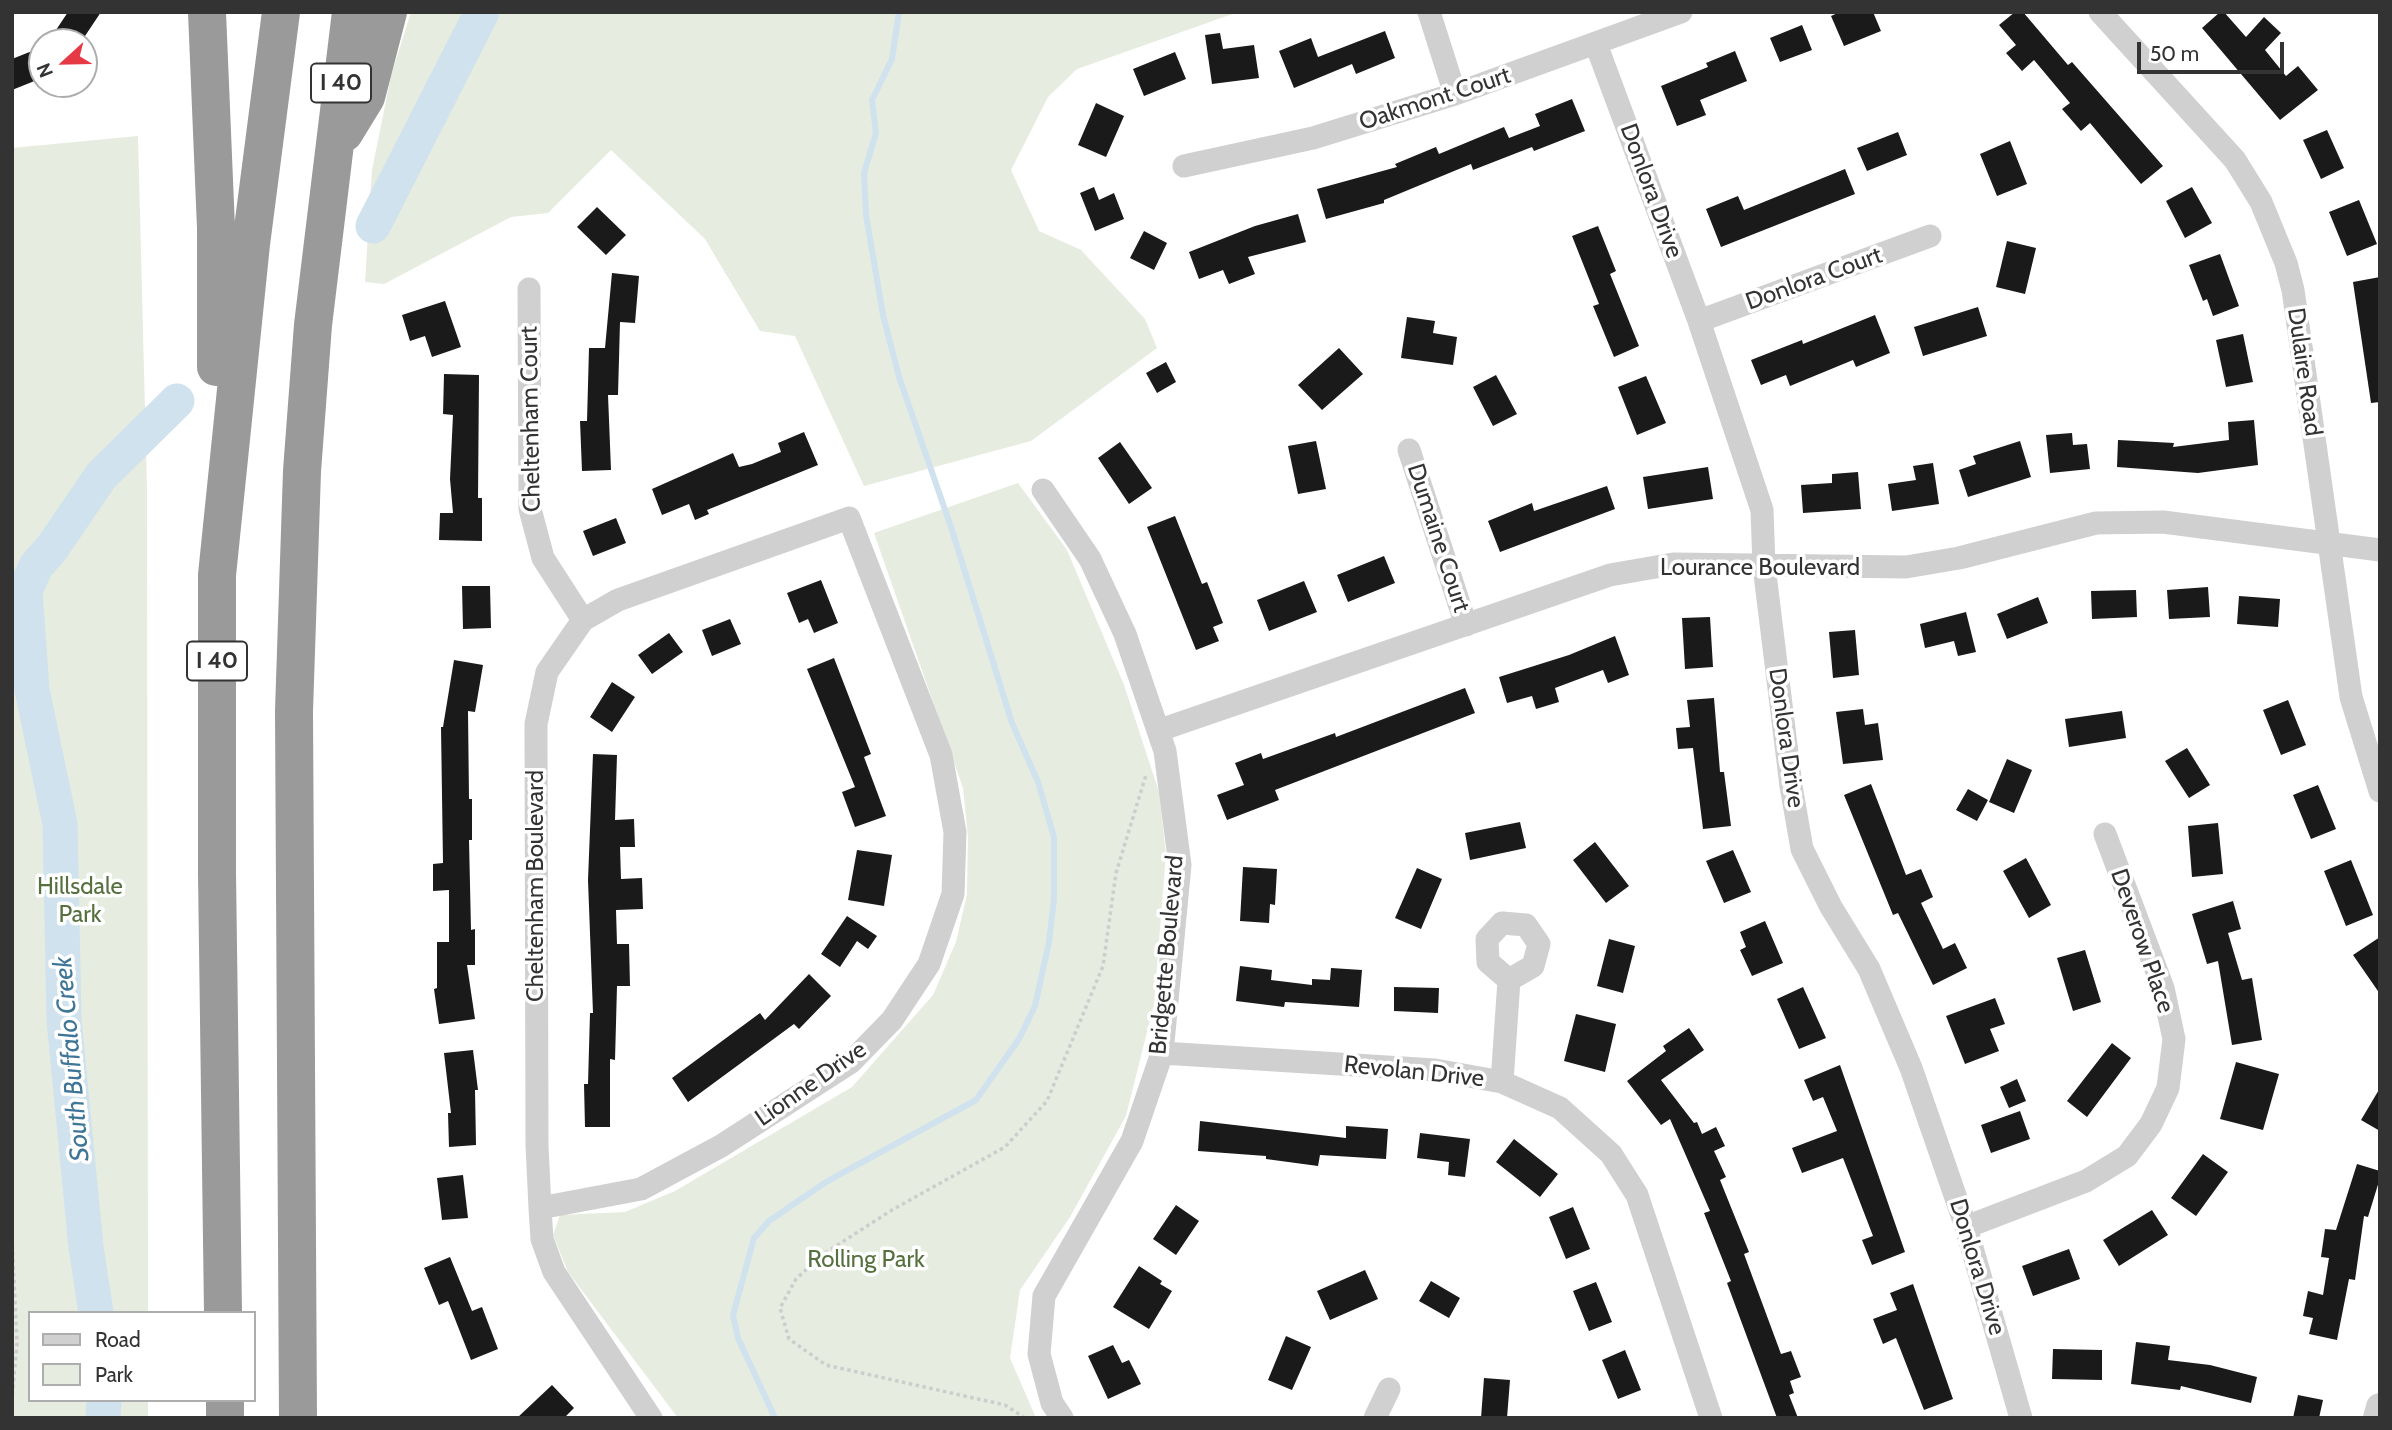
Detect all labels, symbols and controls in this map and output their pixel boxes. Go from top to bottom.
north arrow [28,28,98,98]
scale bar [2140,28,2287,72]
text: 50 m [2150,41,2199,66]
text: N [32,60,58,81]
street label: Oakmont Court [1356,61,1514,137]
road number: I 40 [311,64,371,102]
street label: Donlora Drive [1613,120,1689,262]
street label: Donlora Court [1742,241,1886,317]
street label: Dulaire Road [2281,306,2327,438]
street label: Cheltenham Court [515,326,547,512]
street label: Dumaine Court [1400,460,1476,616]
street label: Lourance Boulevard [1660,554,1860,582]
road number: I 40 [187,642,247,680]
street label: Donlora Drive [1762,666,1810,810]
street label: Cheltenham Boulevard [522,770,550,1002]
street label: Bridgette Boulevard [1144,854,1190,1056]
street label: Deverow Place [2104,865,2180,1017]
park label: Hillsdale Park [37,873,123,929]
water label: South Buffalo Creek [48,955,96,1163]
street label: Lionne Drive [750,1035,872,1133]
street label: Revolan Drive [1342,1050,1486,1094]
street label: Donlora Drive [1943,1195,2011,1339]
park label: Rolling Park [807,1246,925,1274]
legend [28,1311,256,1402]
text: Road [95,1327,141,1352]
text: Park [95,1362,133,1387]

